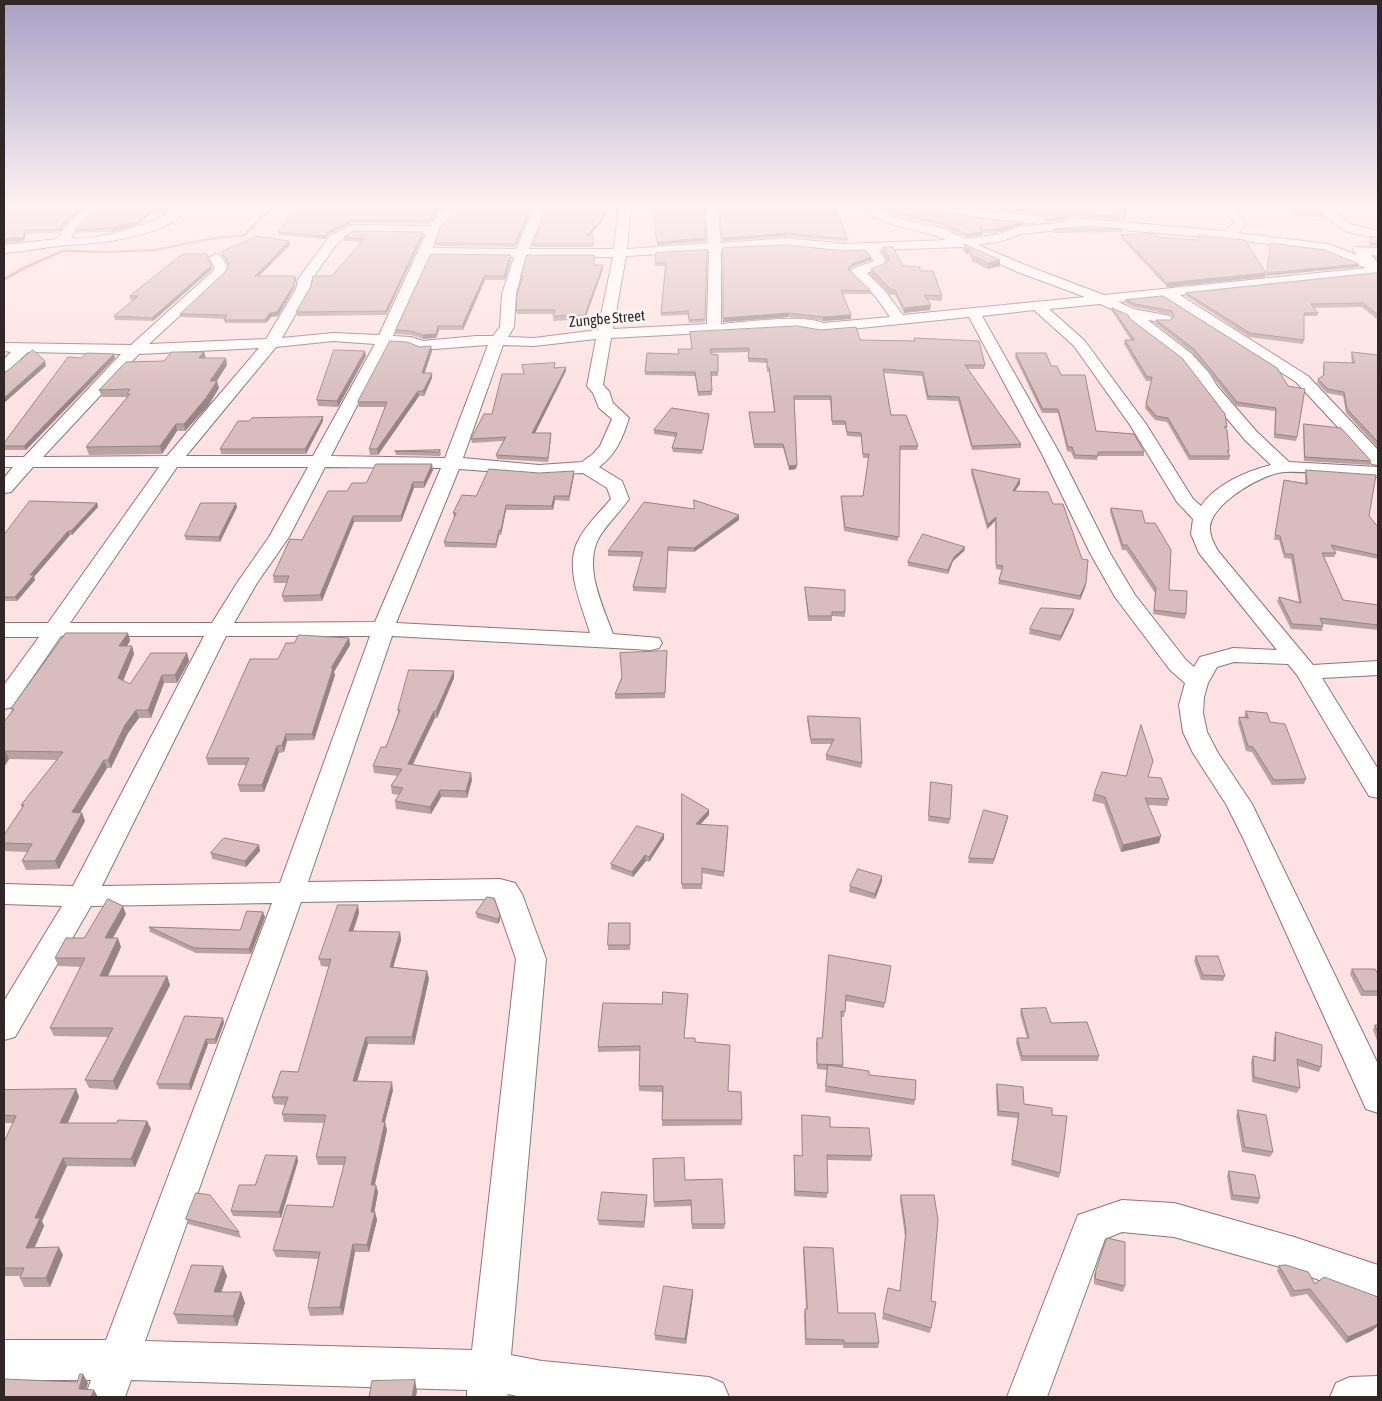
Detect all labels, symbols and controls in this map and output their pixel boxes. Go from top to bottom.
street label: Zungbe Street [568,307,646,331]

